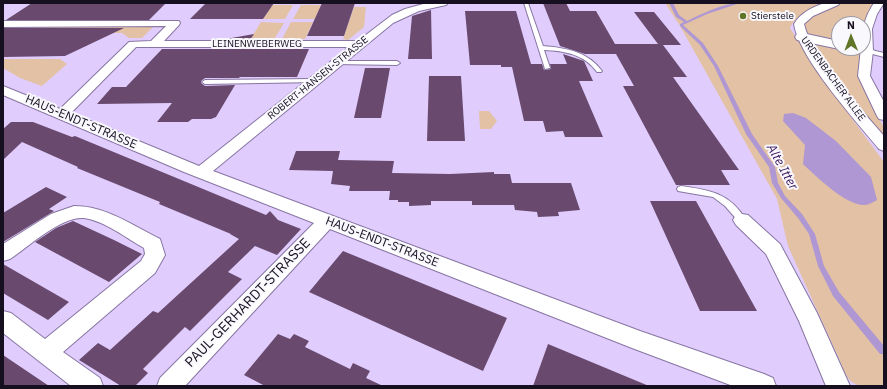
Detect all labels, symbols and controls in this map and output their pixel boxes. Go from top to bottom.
place label: Stierstele [751,10,794,22]
marker: Stierstele [738,11,748,21]
north arrow [831,16,871,56]
text: N [847,18,855,32]
street label: ROBERT-HANSEN-STRASSE [265,34,371,122]
street label: URDENBACHER ALLEE [798,34,868,124]
street label: LEINENWEBERWEG [212,38,302,50]
street label: HAUS-ENDT-STRASSE [23,92,139,152]
water label: Alte Itter [763,141,801,193]
street label: HAUS-ENDT-STRASSE [323,214,441,270]
street label: PAUL-GERHARDT-STRASSE [182,235,314,371]

